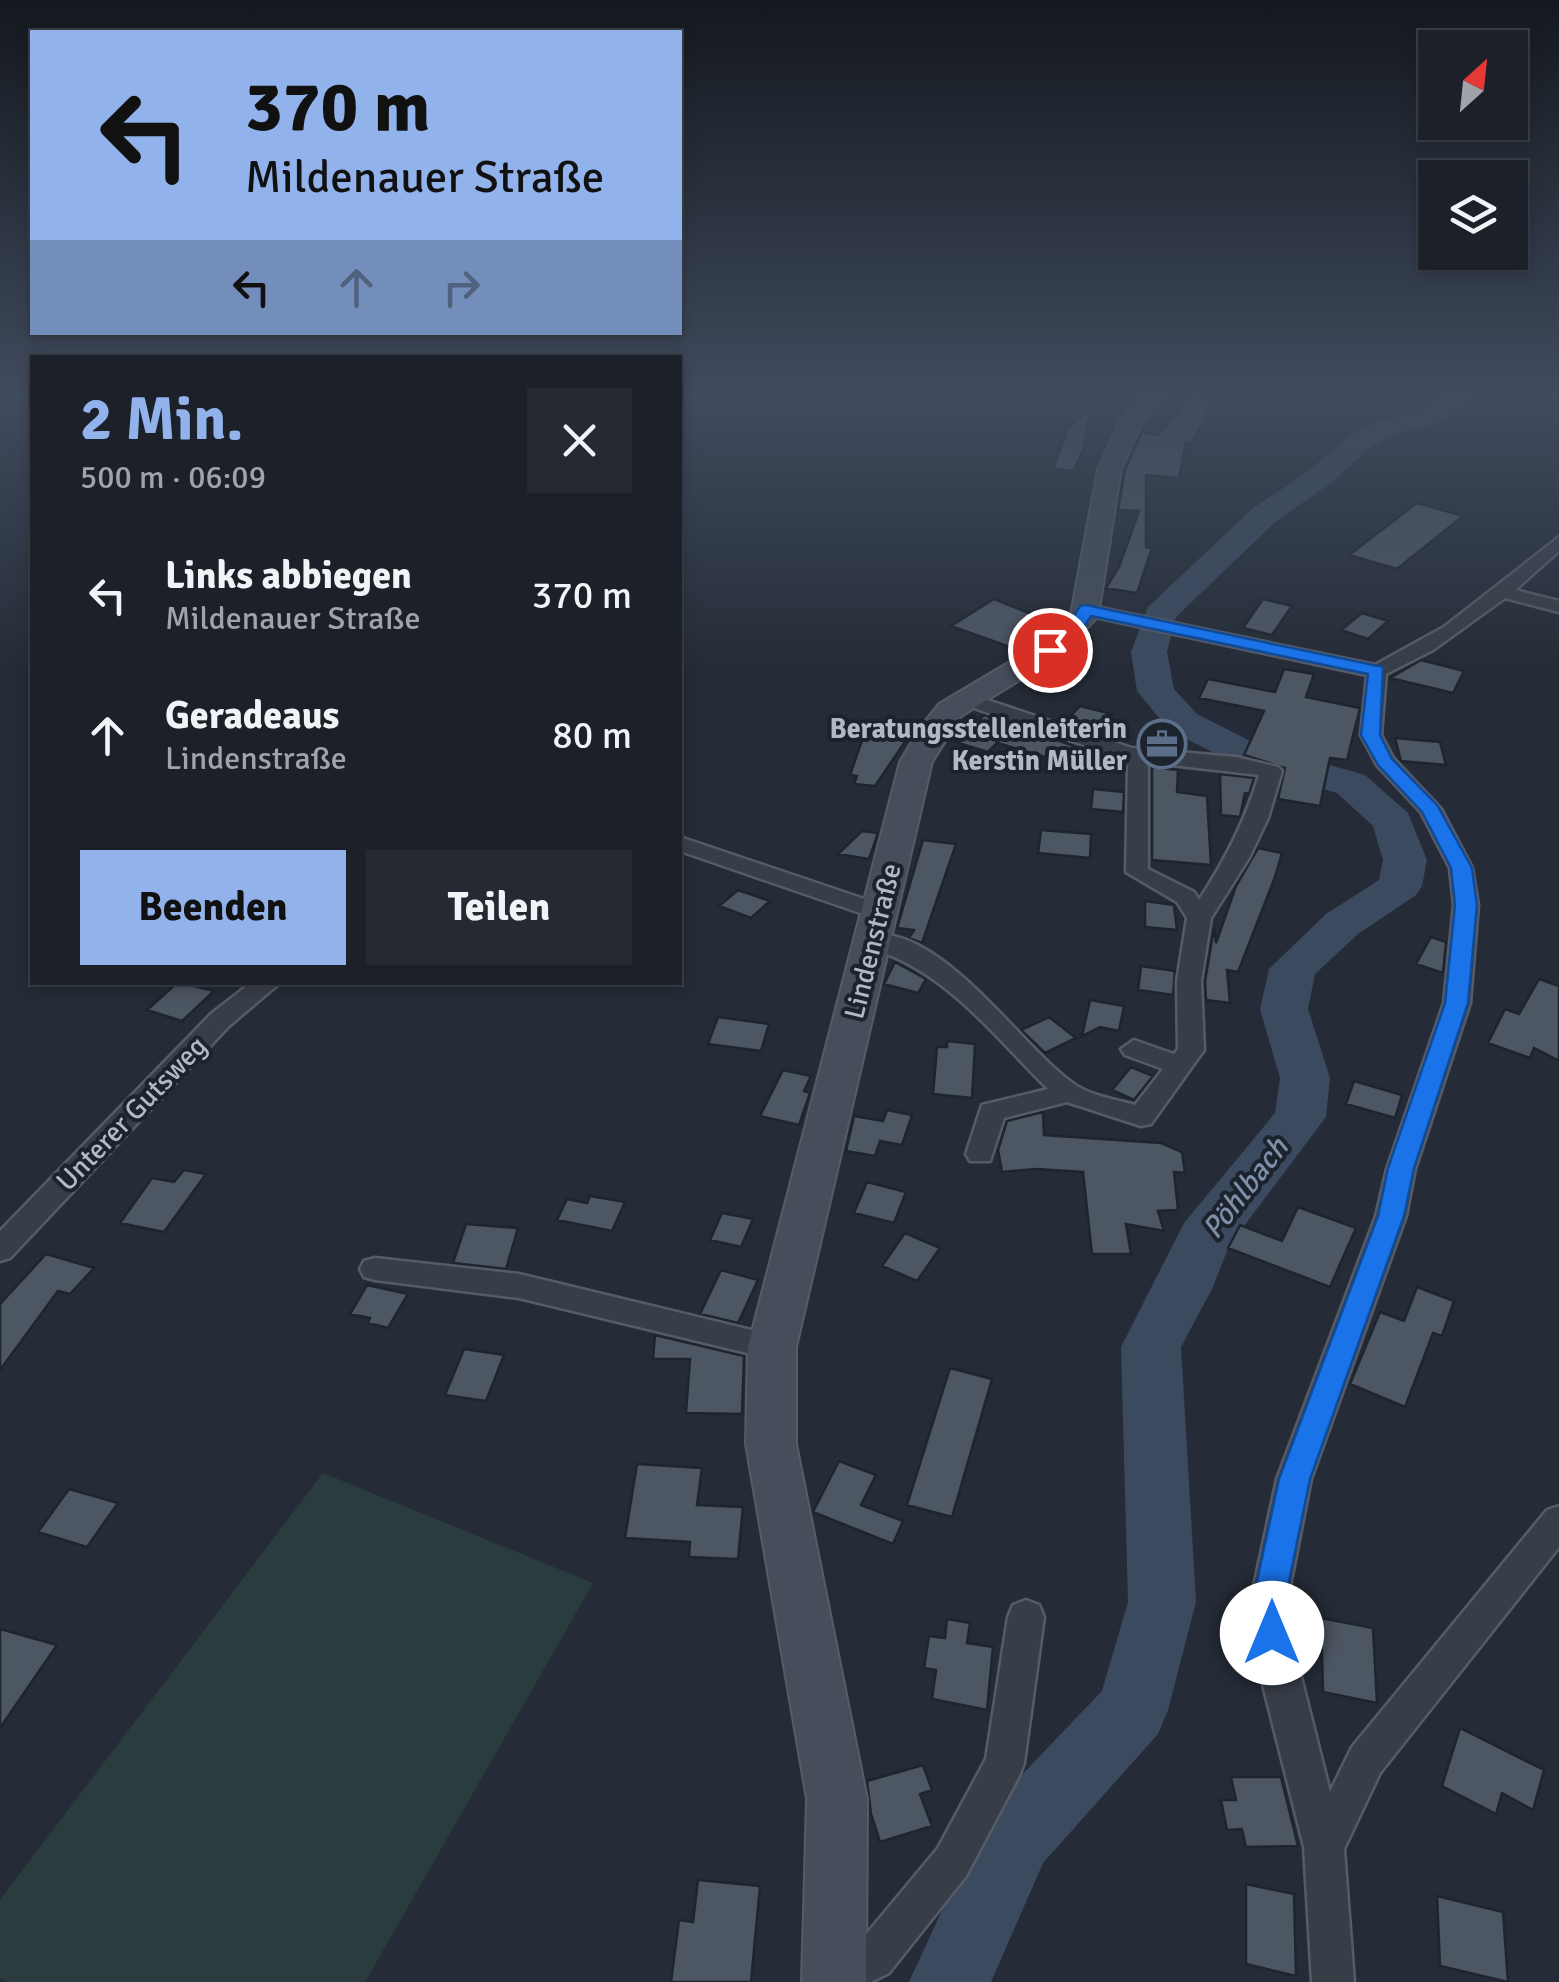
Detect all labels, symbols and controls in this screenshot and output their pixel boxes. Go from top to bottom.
north arrow [1418,30,1528,140]
map controls [1418,30,1528,270]
text: 370 m [245,64,430,150]
icon: left [80,70,210,200]
text: Mildenauer Straße [245,150,604,205]
button: layers [1418,160,1528,270]
icon: left [224,260,279,315]
icon: ahead [329,260,384,315]
icon: right [434,260,489,315]
text: 2 Min. [80,383,244,457]
button: close [527,388,632,493]
text: 500 m · 06:09 [80,458,266,497]
text: Links abbiegen [165,552,412,599]
icon: left [80,568,135,623]
text: 370 m [532,572,632,619]
text: Mildenauer Straße [165,599,420,638]
pin [1008,608,1093,693]
icon: arrive [1023,623,1078,678]
text: Geradeaus [165,692,339,739]
icon: ahead [80,708,135,763]
text: 80 m [552,712,632,759]
place label: Beratungsstellenleiterin Kerstin Müller [829,712,1128,778]
office icon: Beratungsstellenleiterin Kerstin Müller [1136,718,1188,770]
text: Lindenstraße [165,739,347,778]
button: Beenden [80,850,346,965]
button: Teilen [366,850,632,965]
street label: Lindenstraße [837,860,909,1023]
street label: Unterer Gutsweg [49,1029,214,1198]
water label: Pöhlbach [1194,1130,1297,1246]
position arrow [1220,1581,1324,1685]

